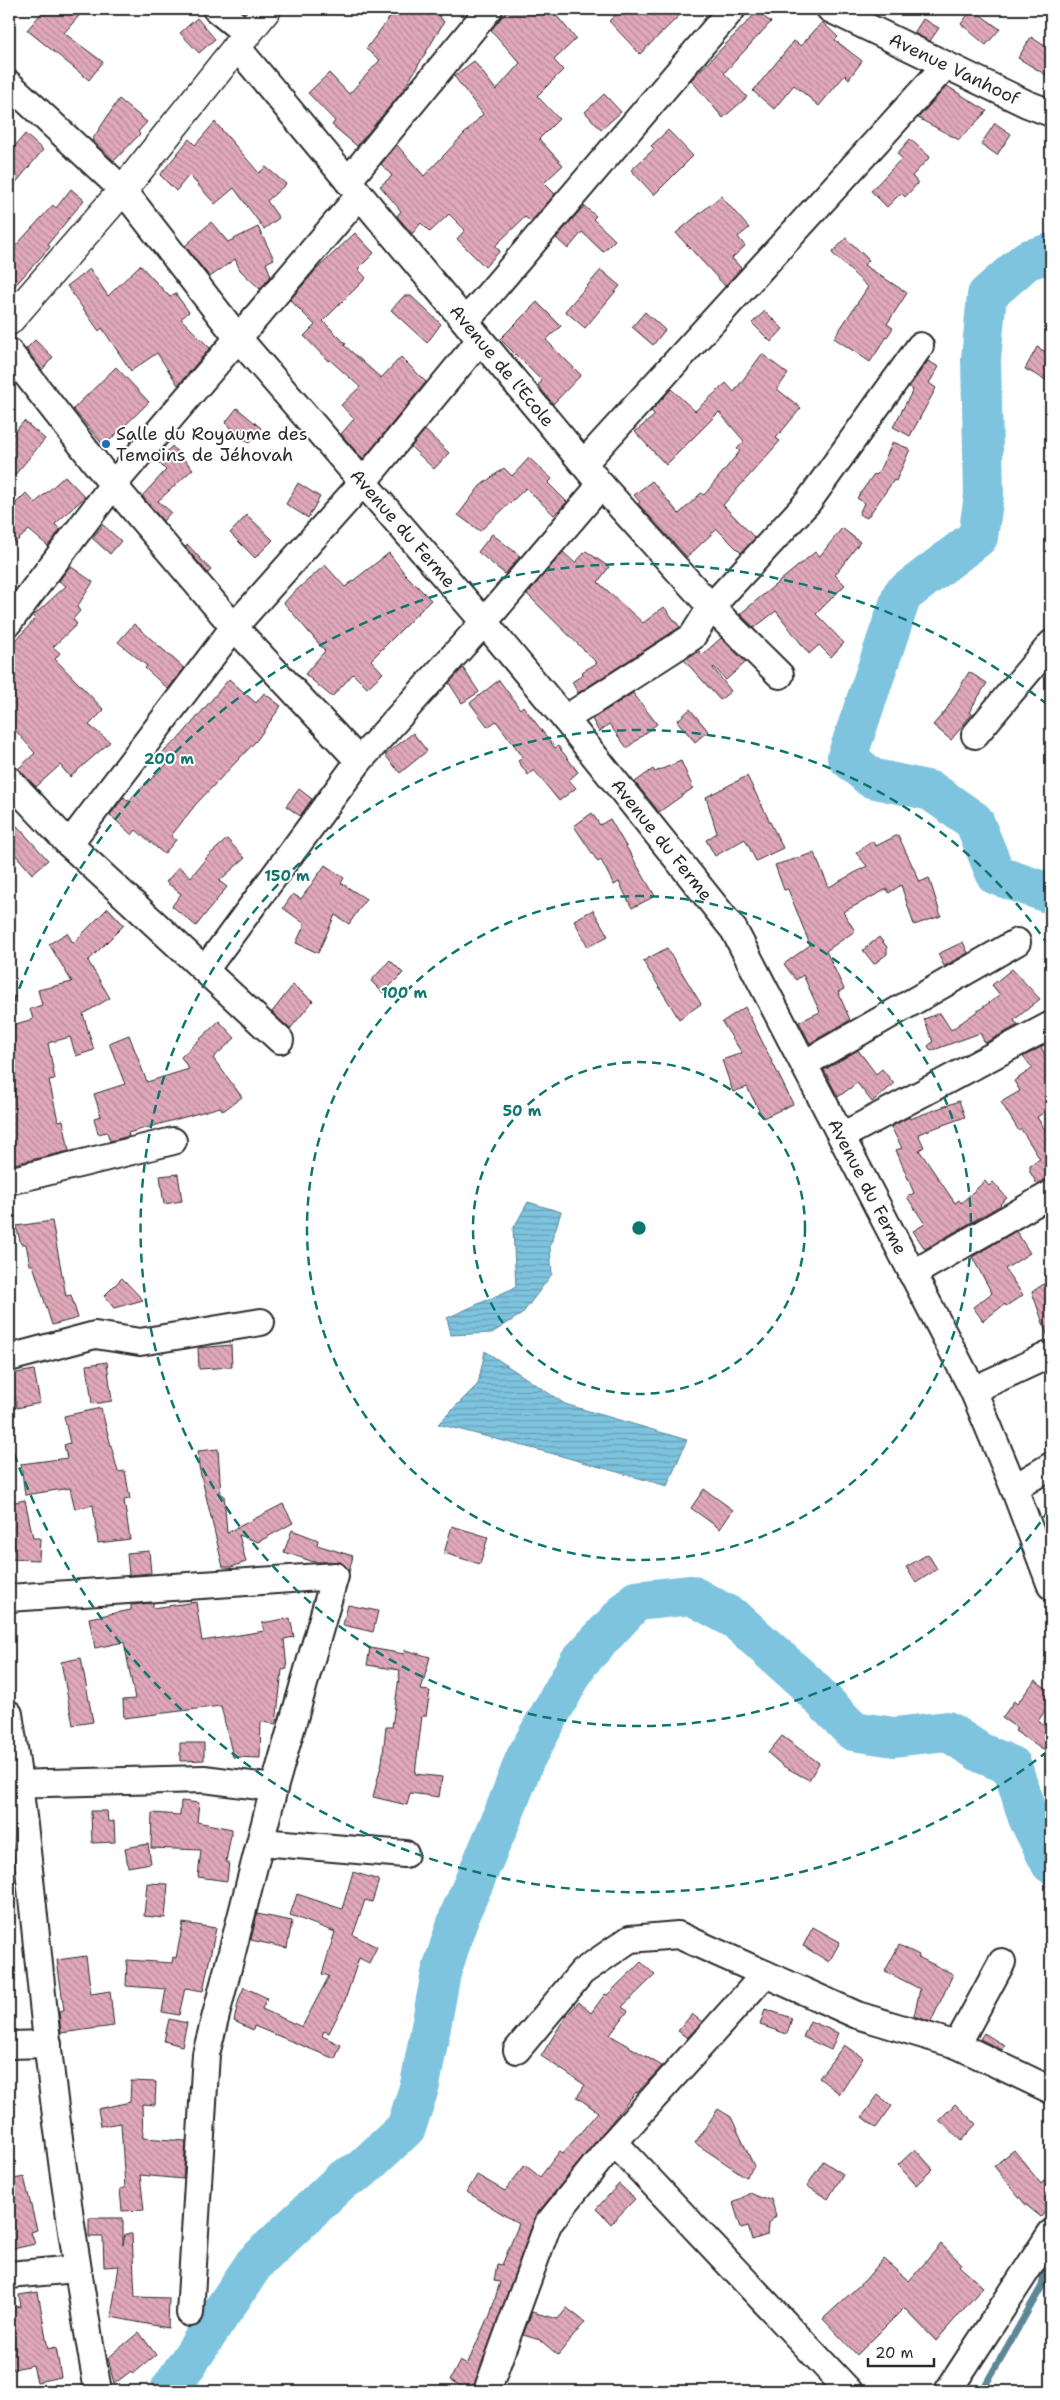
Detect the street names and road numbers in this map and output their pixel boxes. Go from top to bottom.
street label: Avenue Vanhoof [885,27,1024,111]
street label: Avenue de l'Ecole [444,300,560,432]
street label: Avenue du Ferme [345,464,461,593]
street label: Avenue du Ferme [606,774,718,906]
street label: Avenue du Ferme [822,1115,913,1259]

